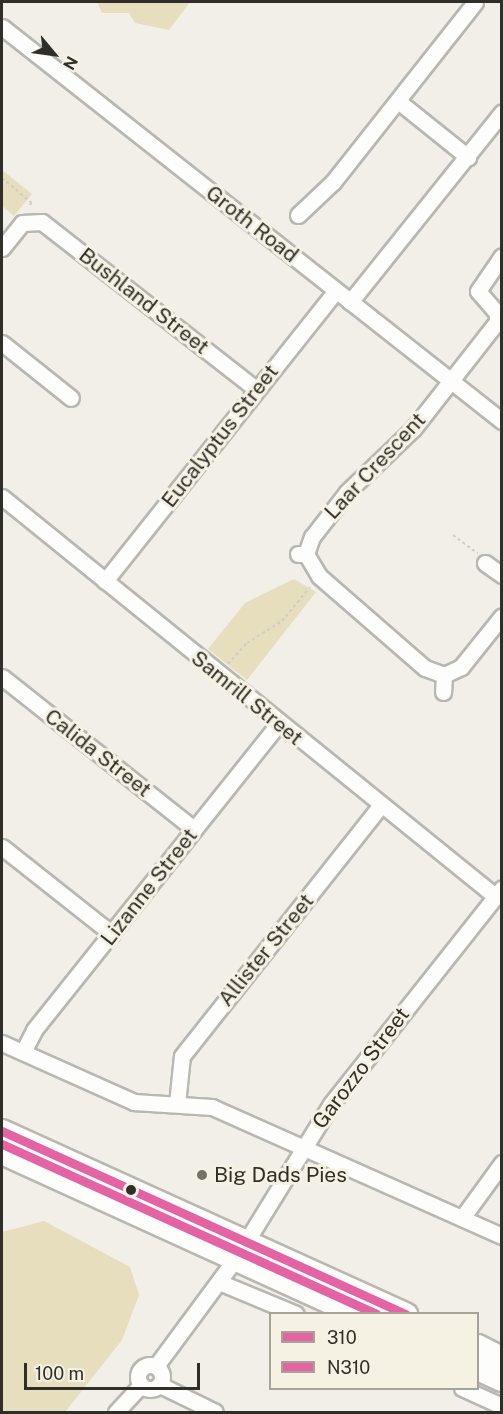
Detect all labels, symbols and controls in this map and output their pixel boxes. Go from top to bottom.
north arrow [24,24,84,84]
text: N [59,53,82,73]
street label: Groth Road [201,180,303,268]
street label: Bushland Street [74,242,214,360]
street label: Eucalyptus Street [156,359,284,513]
street label: Laar Crescent [319,408,431,524]
street label: Samrill Street [186,645,308,751]
street label: Calida Street [40,704,156,802]
street label: Lizanne Street [95,823,203,951]
street label: Allister Street [213,889,319,1011]
street label: Garozzo Street [307,1002,415,1134]
place label: Big Dads Pies [214,1162,347,1188]
marker: Big Dads Pies [195,1168,209,1182]
unlabelled marker [125,1184,137,1196]
legend [269,1312,479,1390]
text: 310 [327,1327,357,1348]
scale bar [27,1351,202,1389]
text: N310 [327,1357,370,1378]
text: 100 m [35,1363,84,1384]

